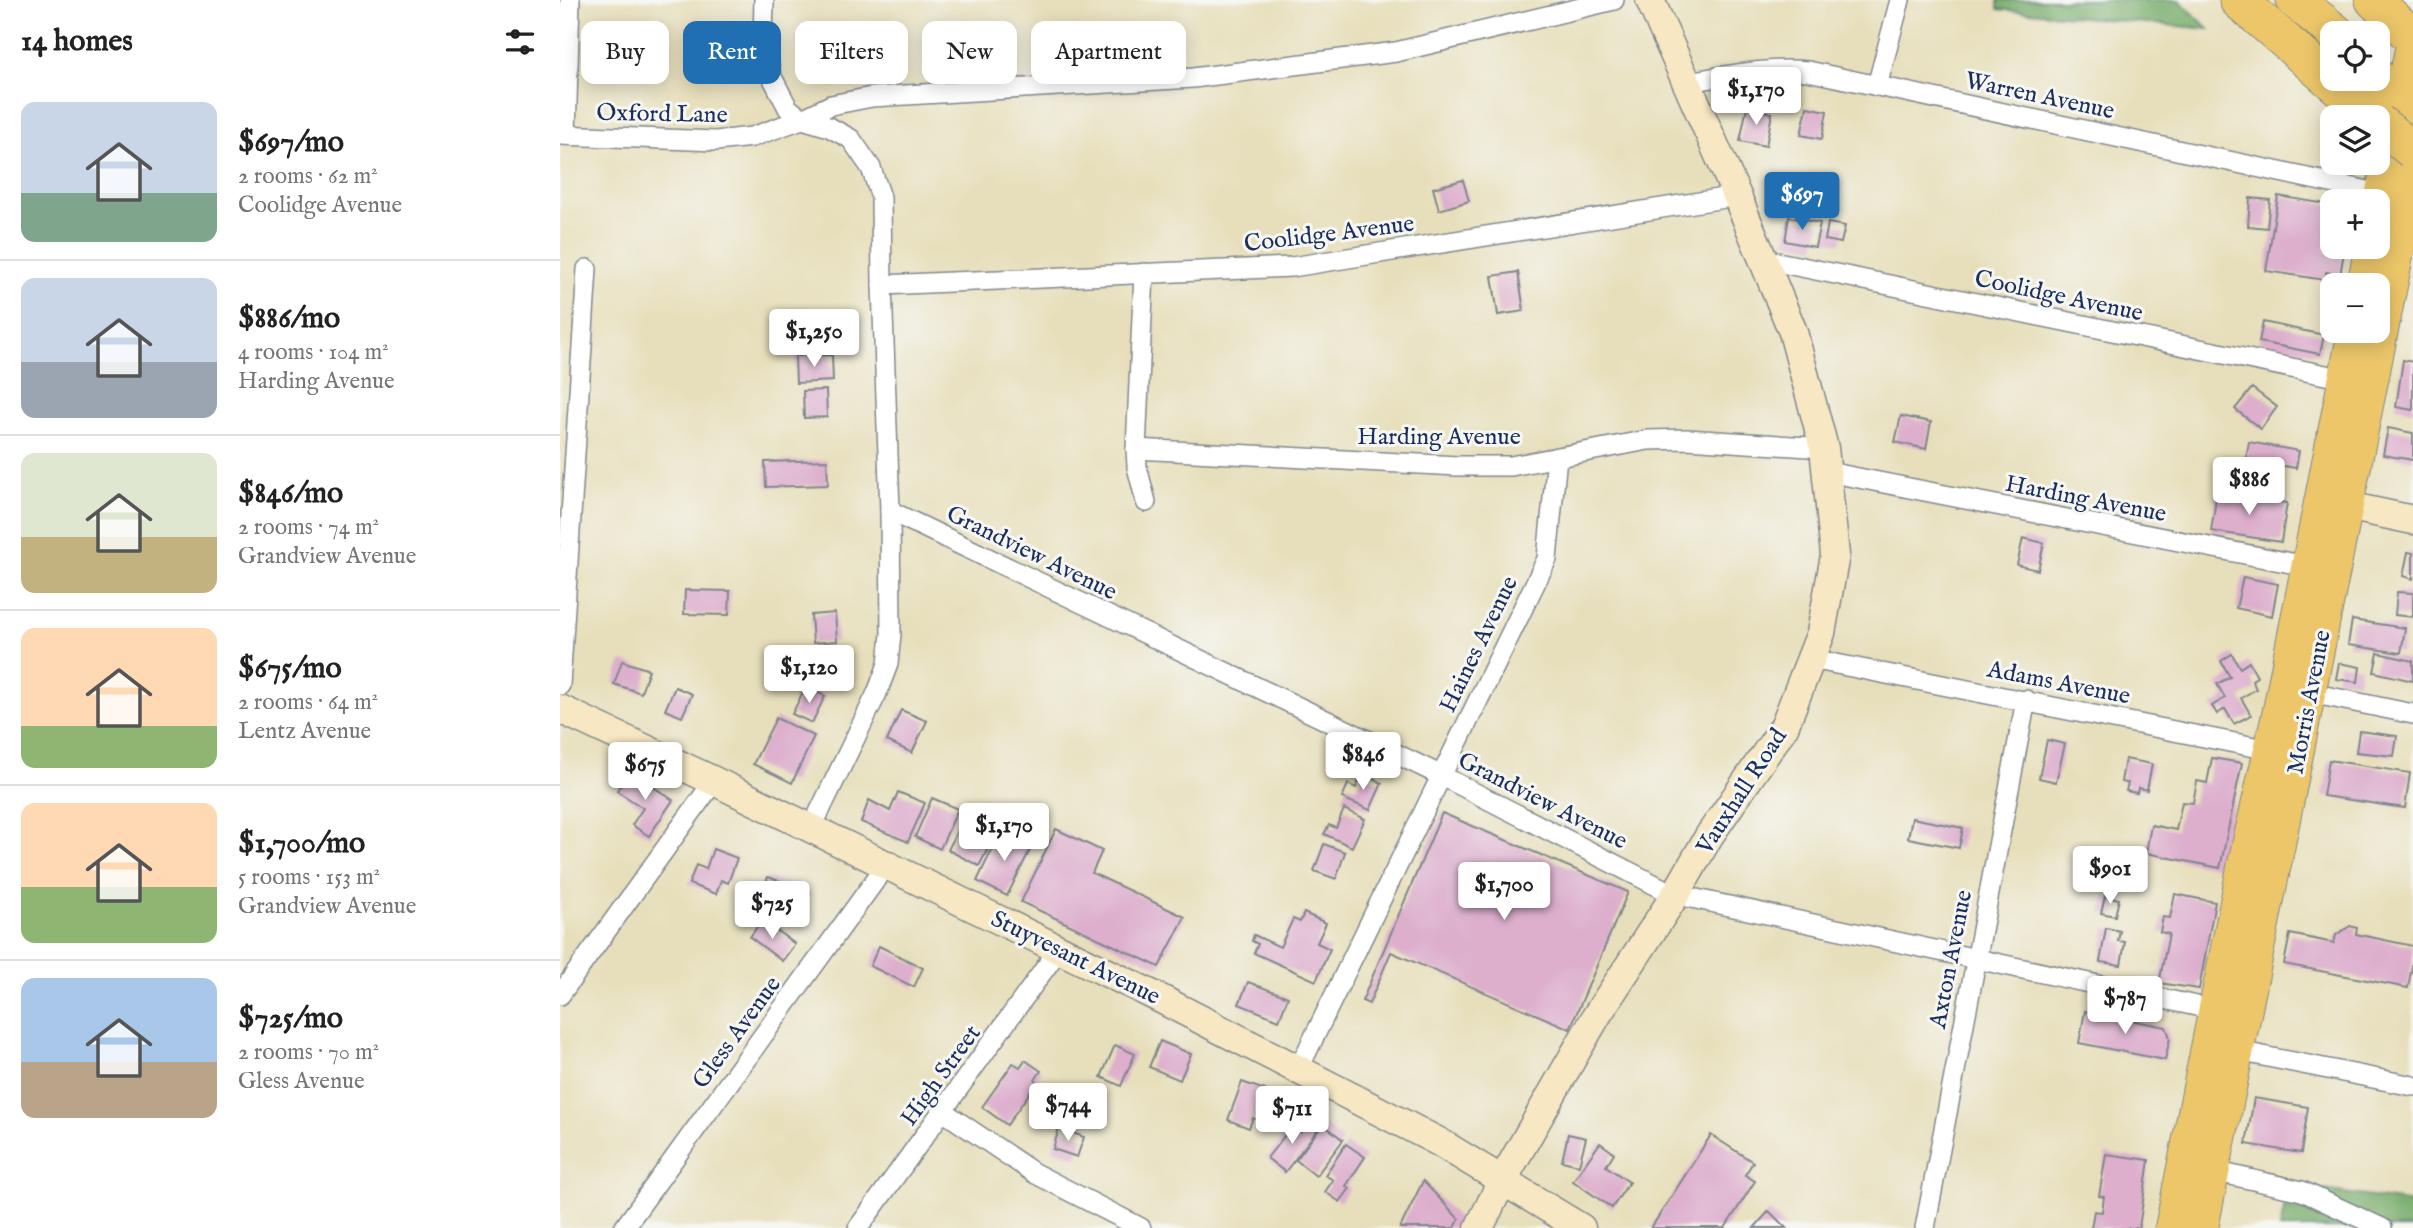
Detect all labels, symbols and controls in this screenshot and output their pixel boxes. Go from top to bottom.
chip: Buy [581,21,669,84]
chip: Rent [683,21,781,84]
chip: Filters [795,21,908,84]
chip: New [922,21,1017,84]
chip: Apartment [1031,21,1186,84]
map controls [2320,21,2390,343]
button: locate [2320,21,2390,91]
text: 14 homes [21,23,133,61]
icon: filters [501,23,539,61]
street label: Warren Avenue [1962,66,2117,127]
pin: $1,170 [1699,68,1813,127]
text: $1,170 [1727,75,1785,104]
street label: Oxford Lane [596,98,728,131]
button: layers [2320,105,2390,175]
text: $697/mo [238,124,344,162]
icon: home [77,130,161,214]
text: 2 rooms · 62 m² [238,162,378,191]
pin: $697 [1761,173,1843,232]
text: $697 [1780,180,1824,209]
button: + [2320,189,2390,259]
text: Coolidge Avenue [238,191,402,220]
street label: Coolidge Avenue [1242,209,1416,260]
street label: Coolidge Avenue [1972,264,2146,329]
button: − [2320,273,2390,343]
text: $886/mo [238,300,340,338]
icon: home [77,306,161,390]
pin: $1,250 [757,310,871,369]
text: $1,250 [785,317,843,346]
text: 4 rooms · 104 m² [238,338,389,367]
text: Harding Avenue [238,367,395,396]
street label: Harding Avenue [1357,422,1521,453]
pin: $886 [2208,458,2290,517]
text: $886 [2229,465,2269,494]
street label: Harding Avenue [2003,469,2169,530]
text: $846/mo [238,475,343,513]
icon: home [77,481,161,565]
street label: Grandview Avenue [941,499,1122,608]
text: 2 rooms · 74 m² [238,513,379,542]
text: Grandview Avenue [238,542,416,571]
street label: Haines Avenue [1433,571,1526,718]
street label: Morris Avenue [2280,628,2339,777]
pin: $1,120 [752,646,866,705]
text: $675/mo [238,650,342,688]
text: $1,120 [780,653,838,682]
street label: Adams Avenue [1984,654,2133,713]
icon: home [77,656,161,740]
text: 2 rooms · 64 m² [238,688,378,717]
text: Lentz Avenue [238,717,371,746]
street label: Vauxhall Road [1689,723,1795,862]
pin: $846 [1322,732,1404,792]
text: $846 [1342,740,1384,769]
pin: $675 [604,742,686,802]
street label: Grandview Avenue [1452,745,1632,857]
text: $675 [624,750,666,779]
pin: $1,170 [947,804,1061,863]
text: $1,170 [975,811,1033,840]
text: $1,700/mo [238,825,365,863]
icon: home [77,831,161,915]
pin: $901 [2069,846,2151,906]
text: $901 [2089,854,2131,883]
pin: $1,700 [1447,862,1561,922]
text: 5 rooms · 153 m² [238,863,380,892]
text: $1,700 [1474,870,1534,899]
pin: $725 [731,881,813,941]
street label: Axton Avenue [1923,887,1980,1032]
text: $725 [751,889,793,918]
text: Grandview Avenue [238,892,416,921]
street label: Stuyvesant Avenue [986,904,1165,1013]
street label: Gless Avenue [686,970,789,1095]
pin: $787 [2084,976,2166,1036]
text: $787 [2103,984,2147,1013]
text: $725/mo [238,1000,343,1038]
icon: home [77,1006,161,1090]
street label: High Street [894,1019,988,1133]
text: 2 rooms · 70 m² [238,1038,379,1067]
text: Gless Avenue [238,1067,365,1096]
pin: $744 [1027,1084,1109,1143]
pin: $711 [1251,1086,1333,1146]
text: $744 [1045,1091,1091,1120]
text: $711 [1272,1094,1312,1123]

